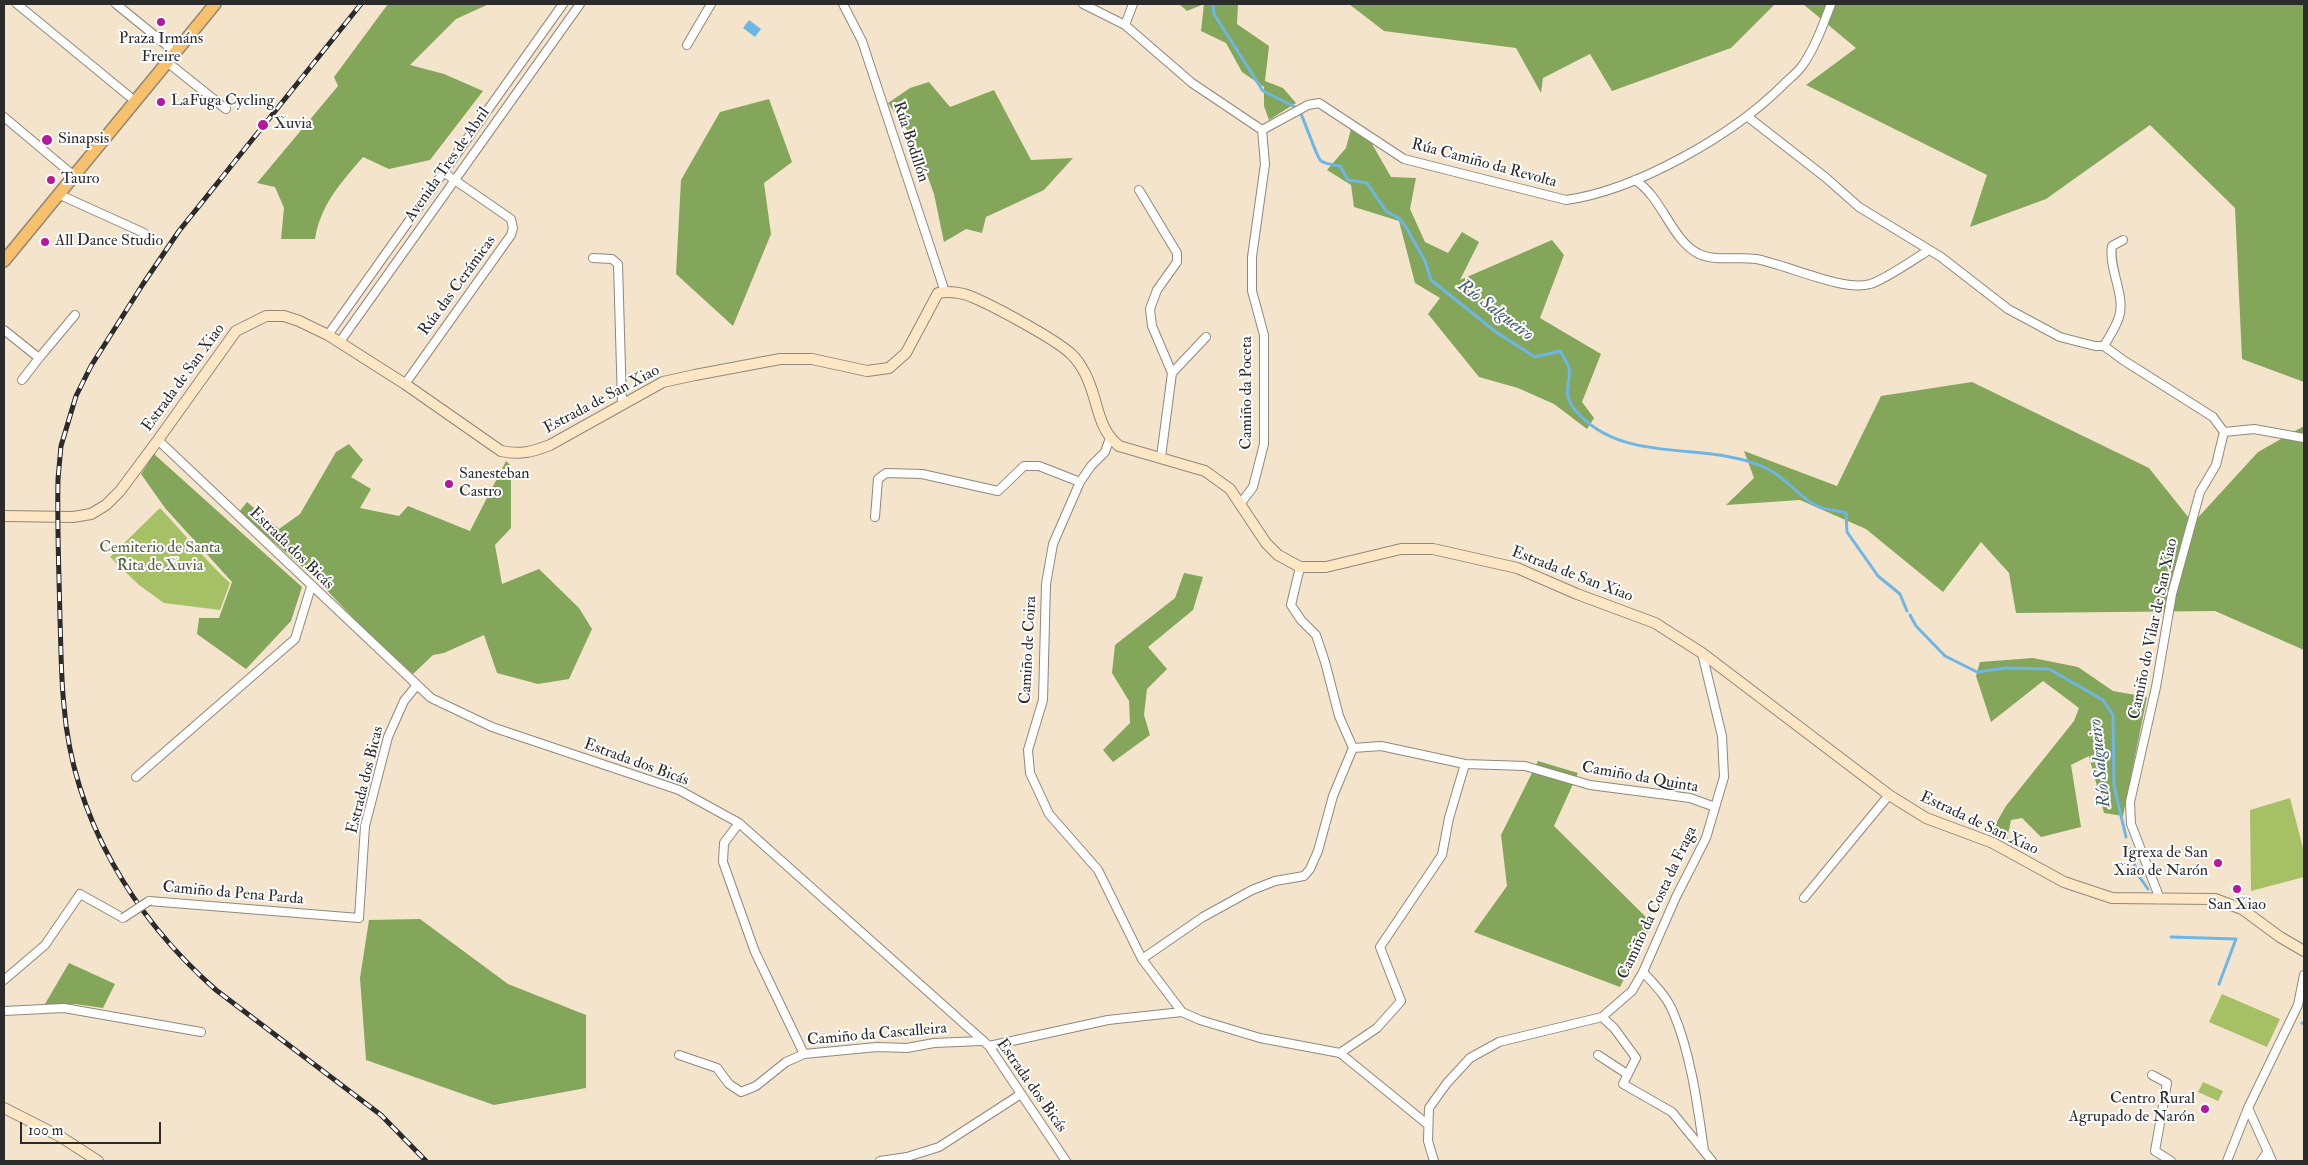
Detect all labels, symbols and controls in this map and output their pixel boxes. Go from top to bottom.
marker: Praza Irmáns Freire [155,16,167,28]
place label: Praza Irmáns Freire [119,30,203,68]
place label: LaFuga Cycling [171,92,274,112]
marker: LaFuga Cycling [155,96,167,108]
street label: Rúa Bodillón [888,99,932,185]
street label: Avenida Tres de Abril [401,104,495,226]
place label: Xuvia [274,115,312,135]
marker: Xuvia [256,118,270,132]
place label: Sinapsis [58,130,109,150]
marker: Sinapsis [40,133,54,147]
street label: Rúa Camiño da Revolta [1409,135,1559,193]
place label: Tauro [61,170,100,190]
marker: Tauro [45,174,57,186]
place label: All Dance Studio [55,232,163,252]
street label: Rúa das Cerámicas [415,232,501,340]
marker: All Dance Studio [39,236,51,248]
water label: Río Salgueiro [1453,276,1537,346]
street label: Estrada de San Xiao [138,320,230,436]
street label: Camiño da Poceta [1238,336,1258,450]
street label: Estrada de San Xiao [541,361,663,439]
place label: Sanesteban Castro [459,465,529,503]
marker: Sanesteban Castro [443,478,455,490]
street label: Estrada dos Bicás [245,504,337,594]
street label: Camiño do Vilar de San Xiao [2125,537,2183,721]
park label: Cemiterio de Santa Rita de Xuvia [99,539,221,577]
street label: Estrada de San Xiao [1509,543,1635,607]
street label: Camiño de Coira [1017,595,1041,705]
water label: Río Salgueiro [2086,718,2116,808]
street label: Estrada dos Bicas [343,724,389,836]
street label: Estrada dos Bicás [581,735,691,791]
street label: Camiño da Quinta [1580,758,1700,798]
street label: Estrada de San Xiao [1917,788,2041,860]
street label: Camiño da Costa da Fraga [1614,823,1702,983]
place label: Igrexa de San Xiao de Narón [2113,844,2208,882]
marker: Igrexa de San Xiao de Narón [2212,857,2224,869]
street label: Camiño da Pena Parda [162,878,304,910]
marker: San Xiao [2231,883,2243,895]
place label: San Xiao [2208,896,2266,916]
street label: Camiño da Cascalleira [806,1019,948,1051]
street label: Estrada dos Bicás [992,1035,1070,1137]
place label: Centro Rural Agrupado de Narón [2069,1090,2195,1128]
marker: Centro Rural Agrupado de Narón [2199,1103,2211,1115]
scale bar [22,1112,164,1144]
text: 100 m [28,1121,63,1140]

